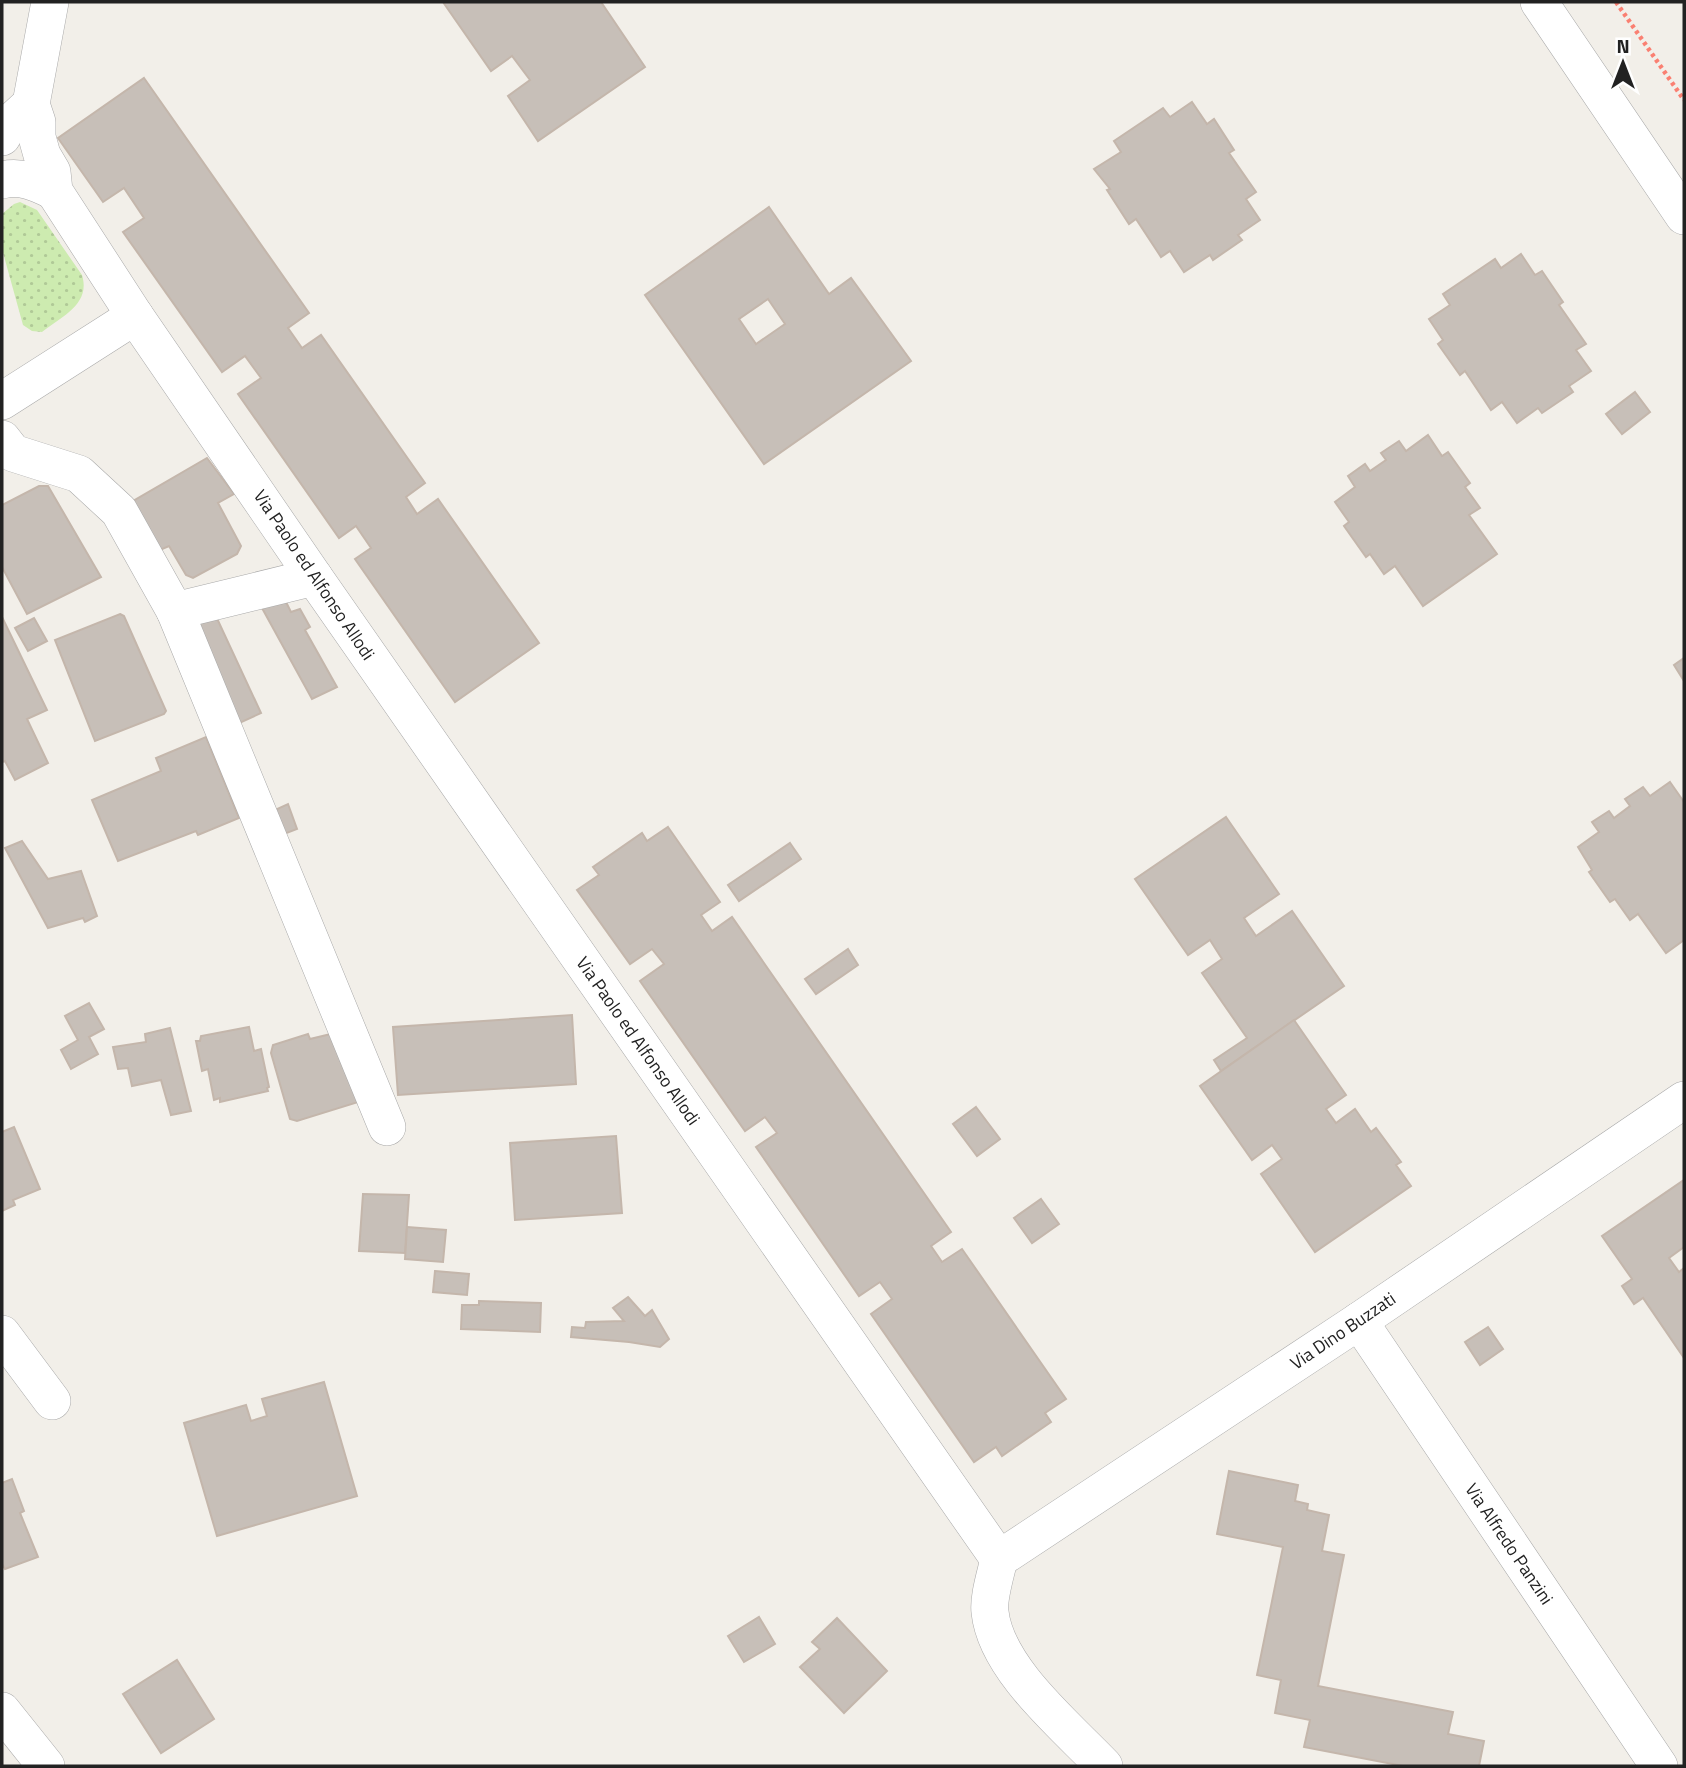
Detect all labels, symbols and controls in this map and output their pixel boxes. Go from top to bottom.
north arrow [1588,28,1658,98]
text: N [1616,31,1630,60]
street label: Via Paolo ed Alfonso Allodi [247,484,382,665]
street label: Via Paolo ed Alfonso Allodi [570,951,707,1131]
street label: Via Dino Buzzati [1284,1285,1401,1376]
street label: Via Alfredo Panzini [1459,1478,1560,1610]

